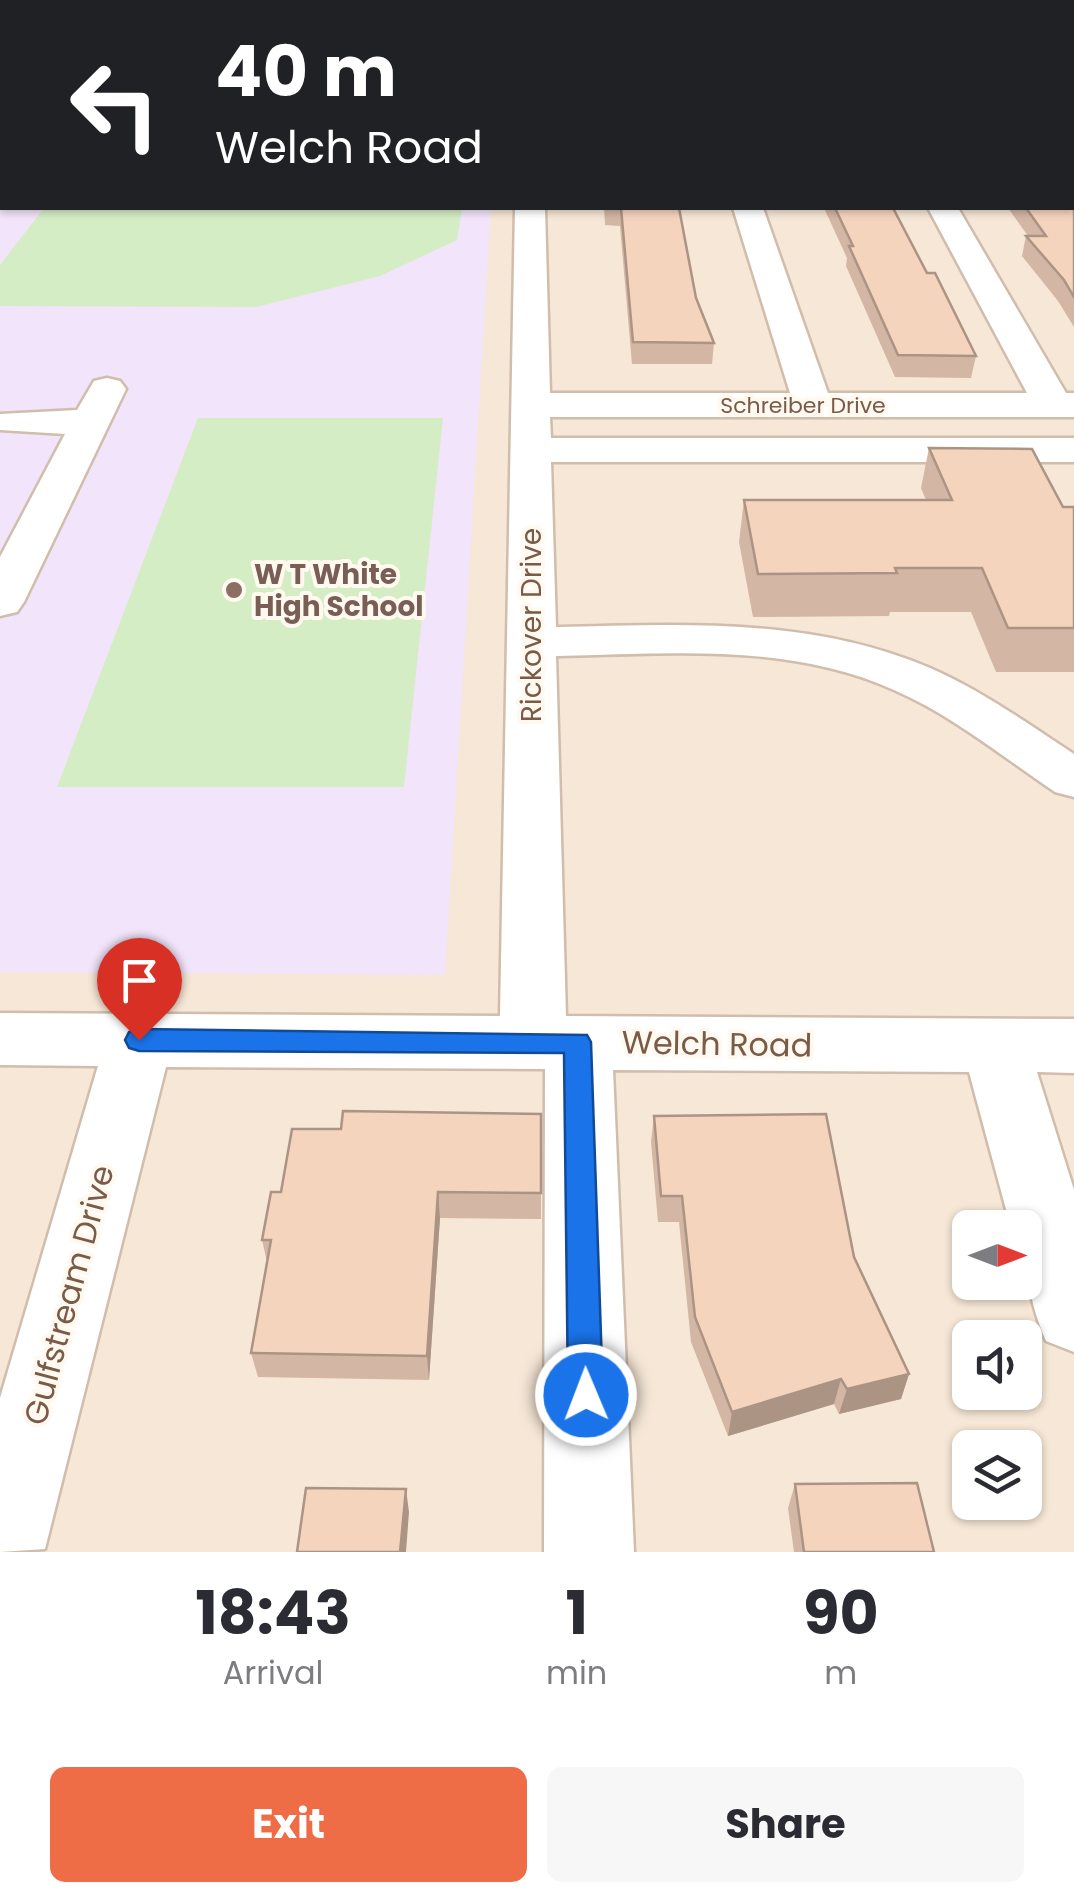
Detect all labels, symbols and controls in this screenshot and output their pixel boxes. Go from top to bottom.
text: 40 m [215,22,397,121]
icon: left [50,40,180,170]
text: Welch Road [215,116,483,179]
street label: Schreiber Drive [720,390,886,421]
street label: Rickover Drive [512,528,551,722]
place label: W T White High School [254,555,424,626]
marker: W T White High School [223,579,245,601]
pin [97,938,182,1041]
icon: arrive [112,953,167,1008]
street label: Welch Road [621,1019,813,1068]
street label: Gulfstream Drive [12,1160,125,1430]
north arrow [952,1210,1042,1300]
map controls [952,1210,1042,1520]
button: sound [952,1320,1042,1410]
position arrow [534,1343,638,1447]
button: layers [952,1430,1042,1520]
text: 18:43 [195,1571,351,1655]
text: 1 [565,1571,588,1655]
text: 90 [803,1571,879,1655]
text: Arrival [223,1650,323,1695]
text: min [546,1650,607,1695]
text: m [824,1650,857,1695]
button: Exit [50,1767,527,1882]
button: Share [547,1767,1024,1882]

